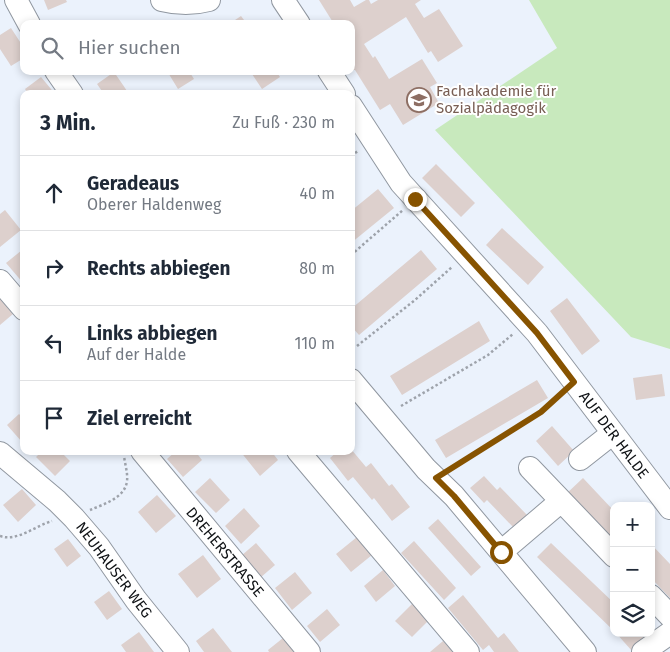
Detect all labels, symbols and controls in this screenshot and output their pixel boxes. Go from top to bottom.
search box [20,20,355,75]
icon: search [38,34,66,62]
text: Hier suchen [78,36,181,59]
place label: Fachakademie für Sozialpädagogik [436,82,556,117]
school or university icon: Fachakademie für Sozialpädagogik [406,87,432,113]
text: 3 Min. [40,110,95,136]
text: Zu Fuß · 230 m [232,113,335,132]
text: Geradeaus [87,172,179,195]
icon: ahead [40,179,68,207]
text: 40 m [300,184,335,203]
route end [404,188,427,211]
text: Oberer Haldenweg [87,195,221,214]
icon: right [40,254,68,282]
text: Rechts abbiegen [87,257,230,280]
text: 80 m [299,259,335,278]
text: Links abbiegen [87,322,218,345]
icon: left [40,329,68,357]
text: 110 m [294,334,335,353]
text: Auf der Halde [87,345,186,364]
street label: AUF DER HALDE [575,388,653,482]
icon: arrive [40,404,68,432]
text: Ziel erreicht [87,407,192,430]
map controls [610,502,655,637]
button: + [610,502,655,547]
street label: DREHERSTRASSE [182,504,268,600]
street label: NEUHAUSER WEG [72,518,156,622]
route start [490,541,513,564]
button: − [610,547,655,592]
button: layers [610,592,655,637]

